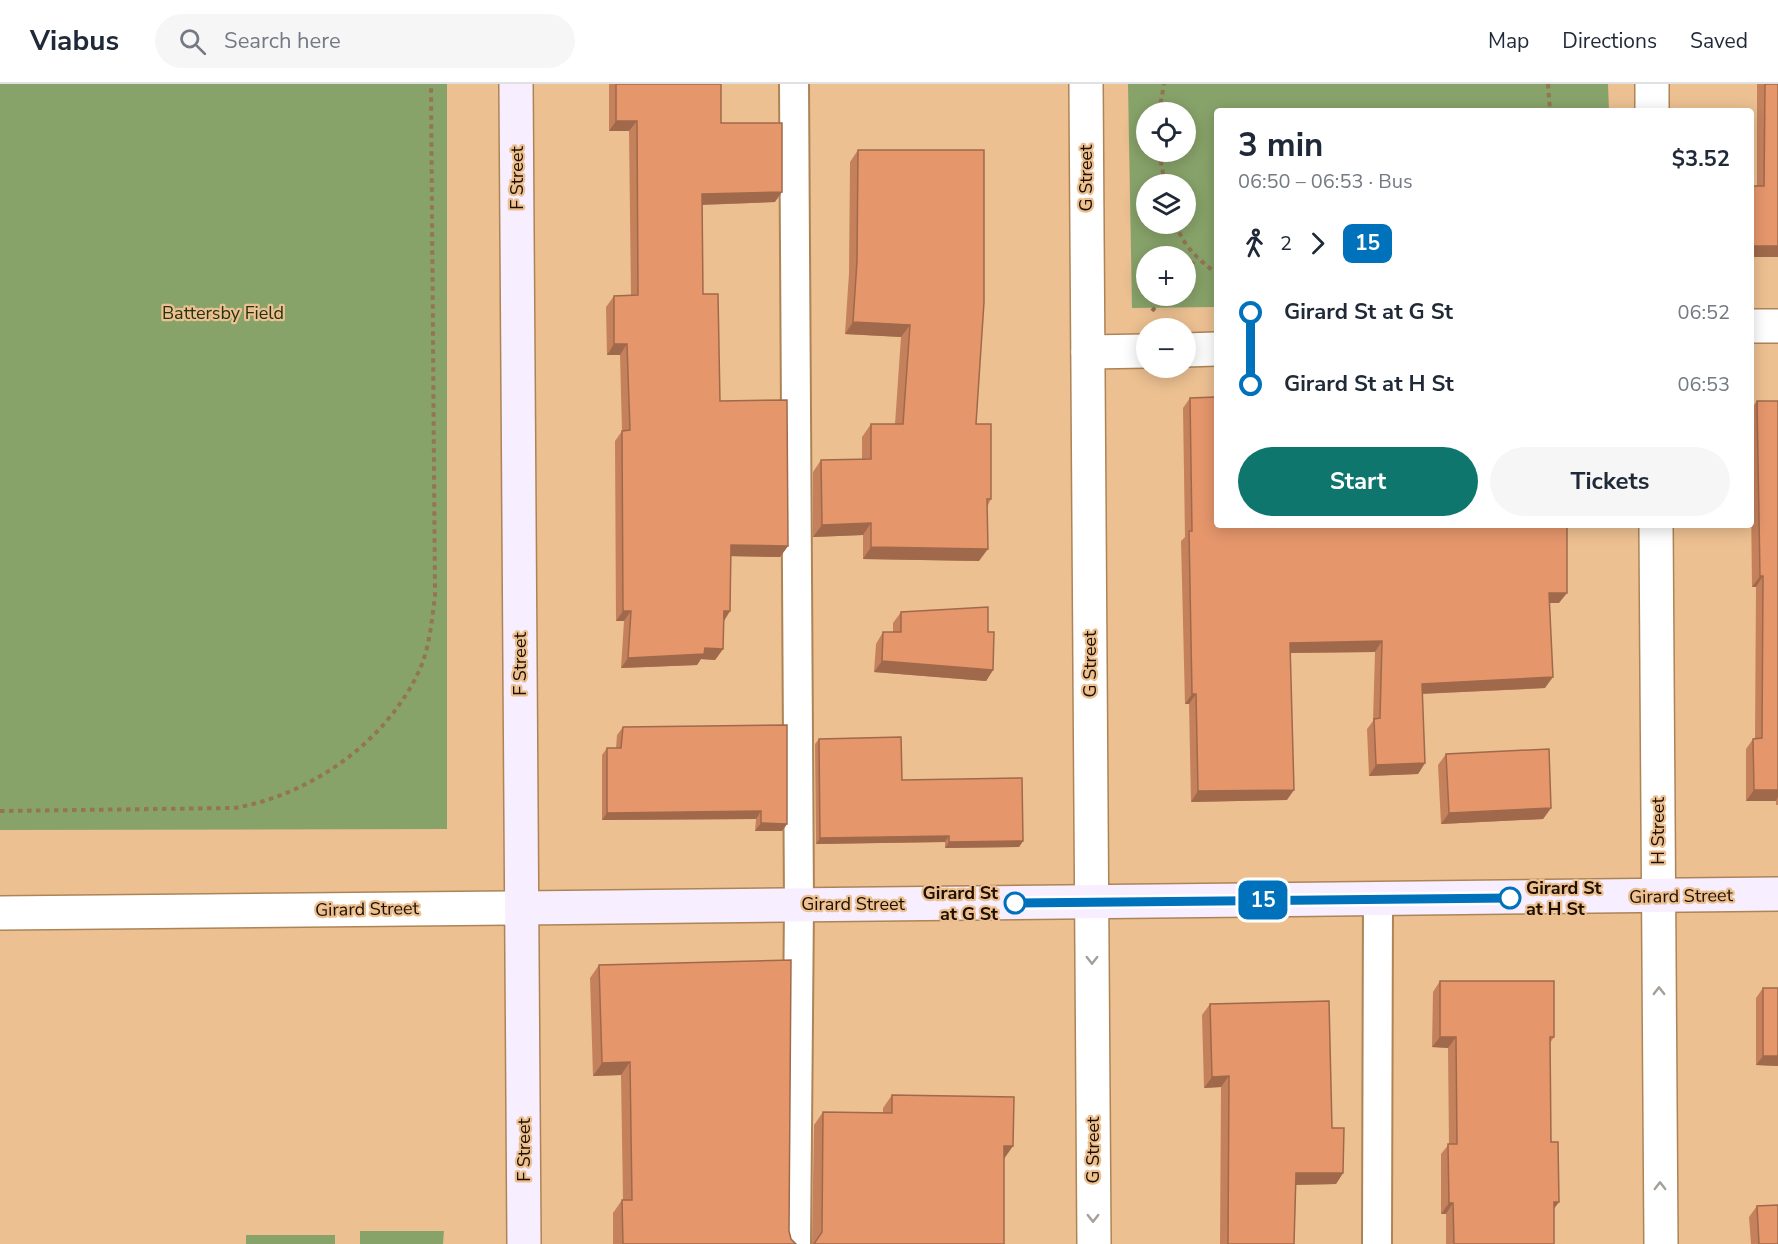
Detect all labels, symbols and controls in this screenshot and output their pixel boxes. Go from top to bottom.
search box [155,14,575,68]
text: Viabus [30,22,119,60]
icon: search [176,25,209,58]
text: Search here [224,26,341,56]
text: Map [1488,27,1529,55]
text: Directions [1562,27,1657,55]
text: Saved [1690,27,1748,55]
map controls [1136,102,1196,378]
button: locate [1136,102,1196,162]
text: 3 min [1238,123,1323,168]
street label: G Street [1074,144,1098,211]
text: $3.52 [1672,144,1730,174]
street label: F Street [505,146,529,210]
text: 06:50 – 06:53 · Bus [1238,168,1413,195]
button: layers [1136,174,1196,234]
icon: walk [1238,227,1271,260]
icon: forward [1301,227,1334,260]
text: 15 [1355,229,1380,257]
text: 2 [1280,230,1292,257]
button: + [1136,246,1196,306]
text: Girard St at G St [1284,297,1453,327]
text: 06:52 [1677,299,1730,326]
park label: Battersby Field [162,301,284,325]
button: − [1136,318,1196,378]
text: Girard St at H St [1284,369,1454,399]
text: 06:53 [1677,371,1730,398]
button: Start [1238,447,1478,516]
button: Tickets [1490,447,1730,516]
street label: G Street [1078,630,1102,697]
street label: F Street [508,632,532,696]
street label: H Street [1646,797,1670,865]
place label: Girard St at H St [1526,876,1601,921]
line badge: 15 [1236,880,1290,920]
place label: Girard St at G St [923,881,998,926]
street label: Girard Street [1629,883,1734,909]
text: 15 [1250,886,1276,914]
marker: Girard St at H St [1499,887,1521,909]
street label: Girard Street [801,892,906,916]
marker: Girard St at G St [1004,892,1026,914]
street label: Girard Street [315,896,420,922]
one-way arrow [1086,956,1098,965]
one-way arrow [1653,986,1665,995]
street label: G Street [1081,1116,1105,1183]
street label: F Street [512,1118,536,1182]
one-way arrow [1654,1181,1667,1190]
one-way arrow [1087,1214,1100,1223]

